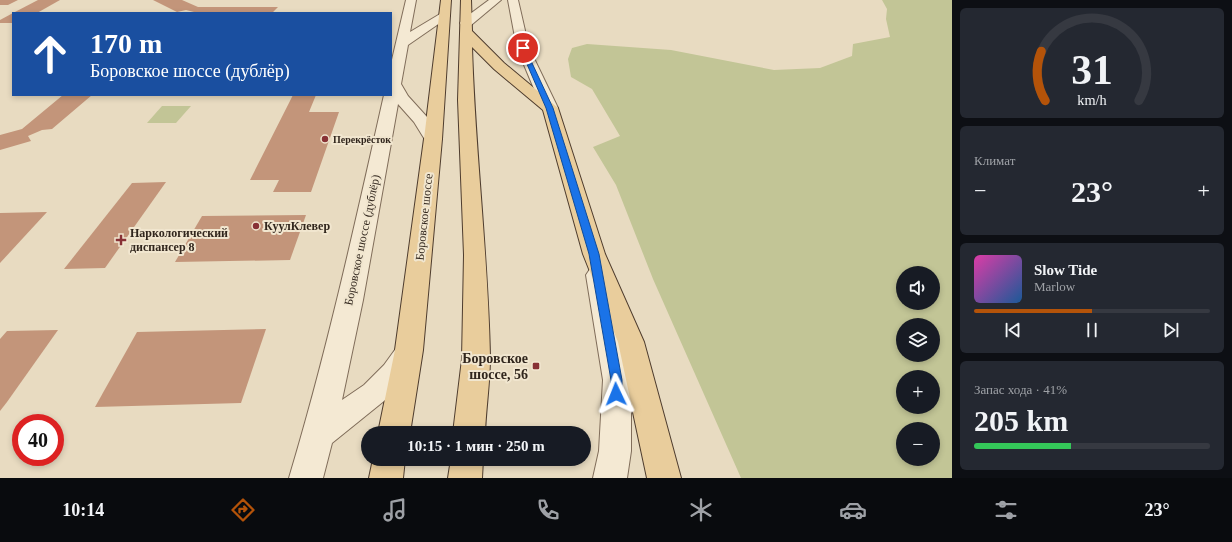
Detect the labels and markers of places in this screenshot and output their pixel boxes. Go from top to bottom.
pin [506,31,540,65]
marker: Перекрёсток [320,134,330,144]
place label: Перекрёсток [333,134,391,145]
place label: КуулКлевер [264,219,330,233]
marker: КуулКлевер [251,221,261,231]
place label: Наркологический диспансер 8 [130,226,228,254]
marker: Наркологический диспансер 8 [115,234,127,246]
place label: Боровское шоссе, 56 [462,351,528,382]
marker: Боровское шоссе, 56 [531,361,541,371]

